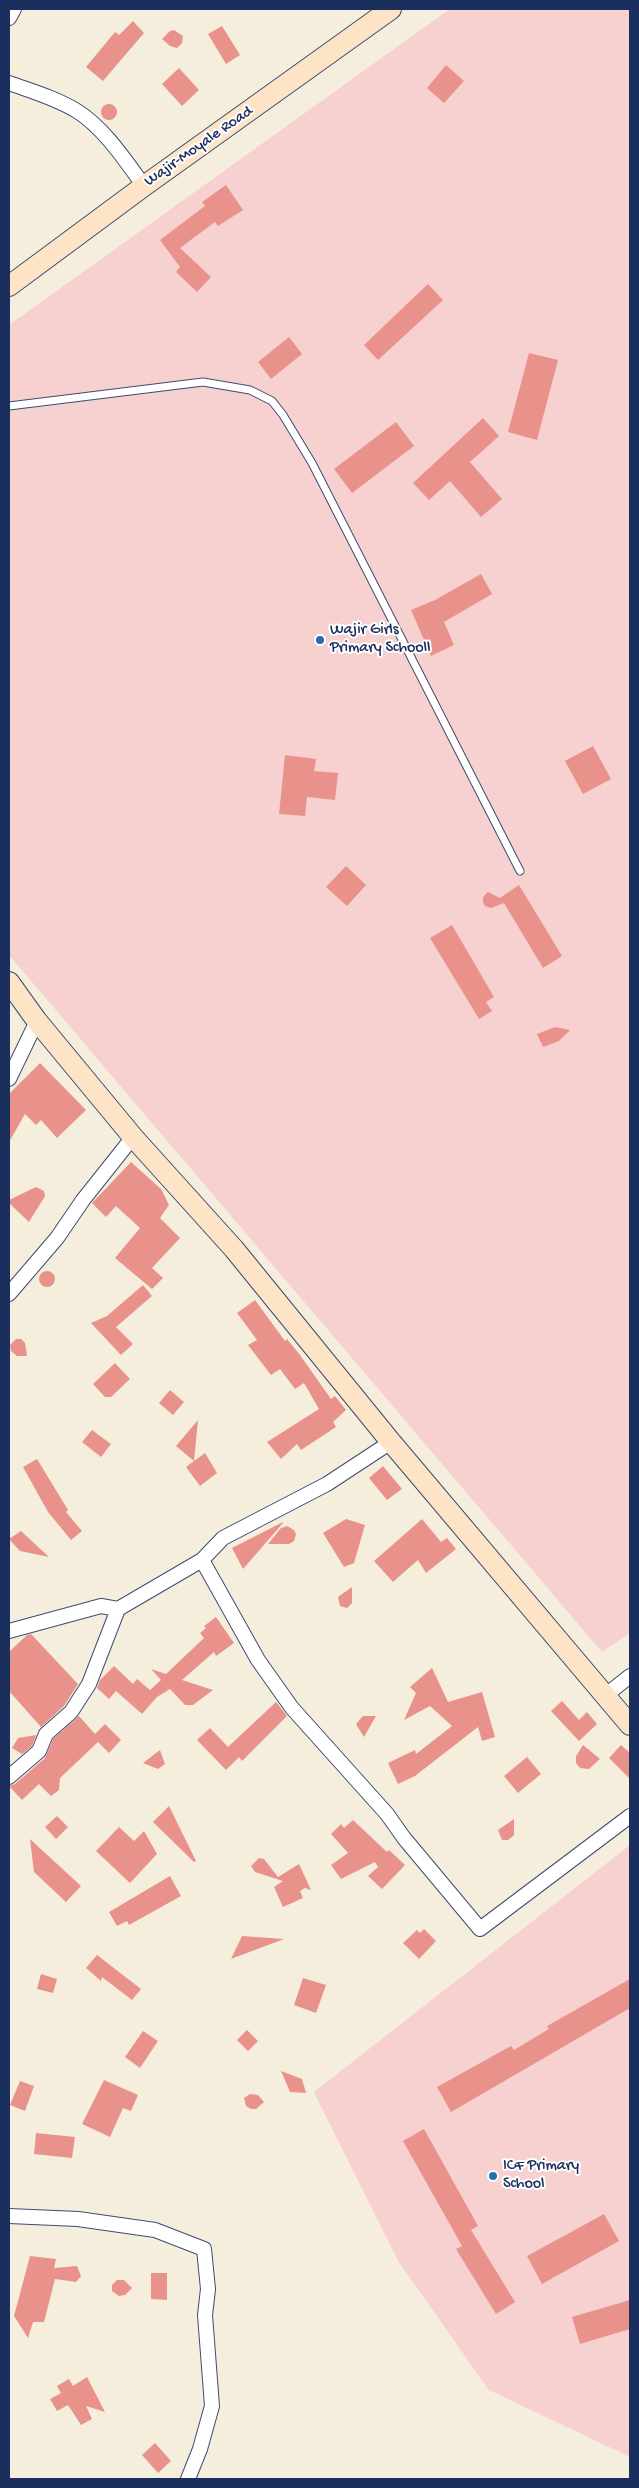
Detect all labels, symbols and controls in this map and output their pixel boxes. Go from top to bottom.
street label: Wajir-Moyale Road [141,102,257,192]
place label: Wajir Girls Primary Schooll [330,621,431,659]
marker: Wajir Girls Primary Schooll [314,634,326,646]
place label: ICF Primary School [503,2157,579,2195]
marker: ICF Primary School [487,2170,499,2182]

